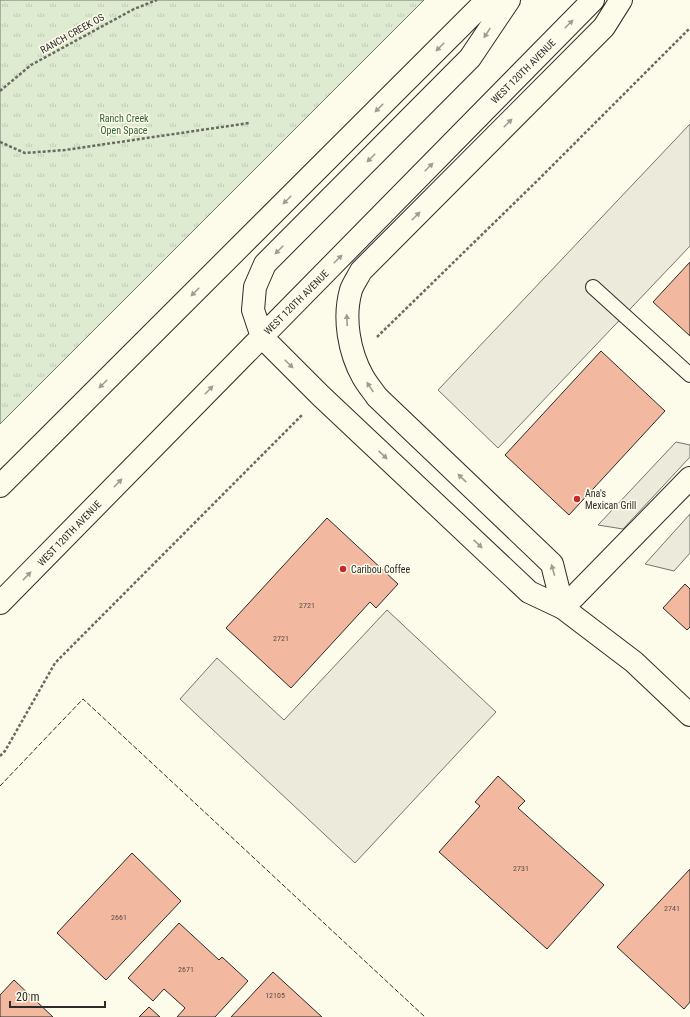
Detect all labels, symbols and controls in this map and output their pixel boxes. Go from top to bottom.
street label: RANCH CREEK OS [38,11,106,56]
one-way arrow [564,19,574,29]
one-way arrow [484,27,491,38]
street label: WEST 120TH AVENUE [489,37,558,106]
one-way arrow [435,42,445,52]
one-way arrow [374,103,384,113]
park label: Ranch Creek Open Space [99,113,149,136]
one-way arrow [503,118,513,128]
one-way arrow [366,153,376,163]
one-way arrow [424,162,434,172]
one-way arrow [282,195,292,205]
one-way arrow [412,211,421,221]
one-way arrow [274,245,284,255]
one-way arrow [333,254,343,264]
street label: WEST 120TH AVENUE [262,268,331,337]
one-way arrow [190,287,200,297]
one-way arrow [344,314,351,326]
one-way arrow [284,360,294,369]
one-way arrow [98,379,108,389]
one-way arrow [366,382,374,392]
one-way arrow [205,385,214,395]
one-way arrow [378,450,388,459]
one-way arrow [457,474,467,483]
one-way arrow [114,478,123,488]
place label: Ana's Mexican Grill [585,488,636,511]
marker: Ana's Mexican Grill [572,494,582,504]
street label: WEST 120TH AVENUE [35,498,103,568]
one-way arrow [473,539,482,548]
marker: Caribou Coffee [338,564,348,574]
place label: Caribou Coffee [351,564,410,575]
one-way arrow [550,564,556,576]
one-way arrow [22,571,32,581]
house number: 2721 [299,601,315,610]
house number: 2721 [273,634,289,643]
house number: 2731 [513,864,529,873]
house number: 2741 [664,904,680,913]
house number: 2661 [111,913,127,922]
house number: 2671 [178,965,194,974]
scale bar [10,983,105,1009]
text: 20 m [16,990,40,1004]
house number: 12105 [265,991,285,1000]

